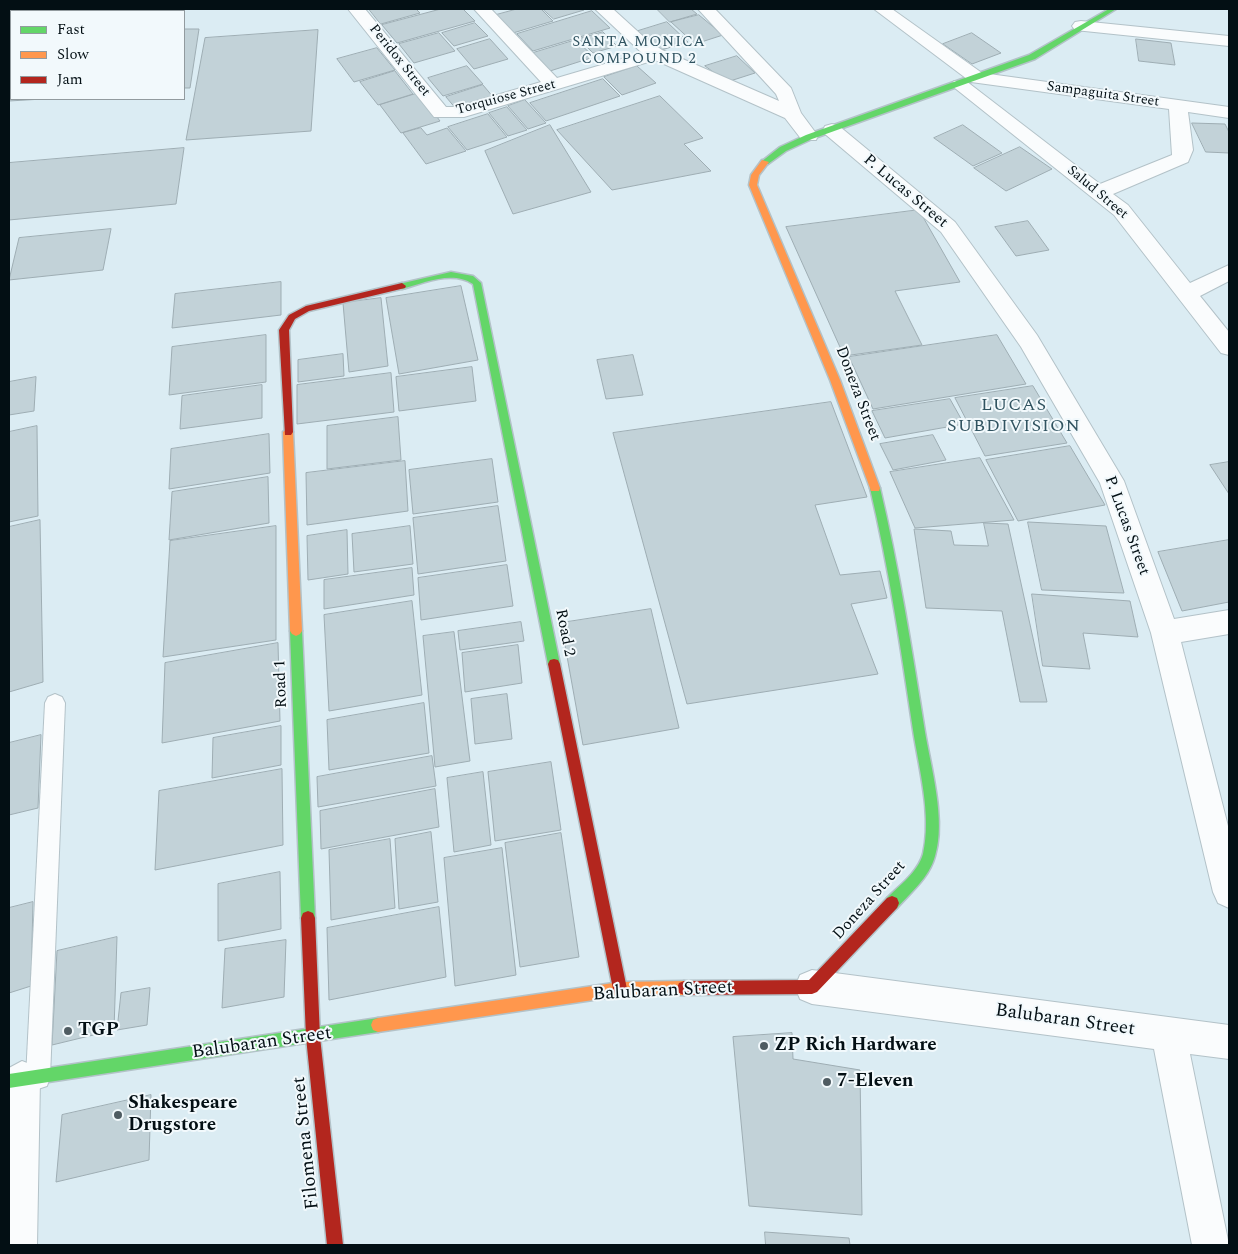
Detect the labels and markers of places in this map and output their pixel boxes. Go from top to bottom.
place label: TGP [78,1020,119,1042]
marker: TGP [62,1025,74,1037]
place label: ZP Rich Hardware [774,1035,937,1057]
marker: ZP Rich Hardware [758,1040,770,1052]
place label: 7-Eleven [837,1071,914,1093]
marker: 7-Eleven [821,1076,833,1088]
place label: Shakespeare Drugstore [128,1093,237,1137]
marker: Shakespeare Drugstore [112,1109,124,1121]

